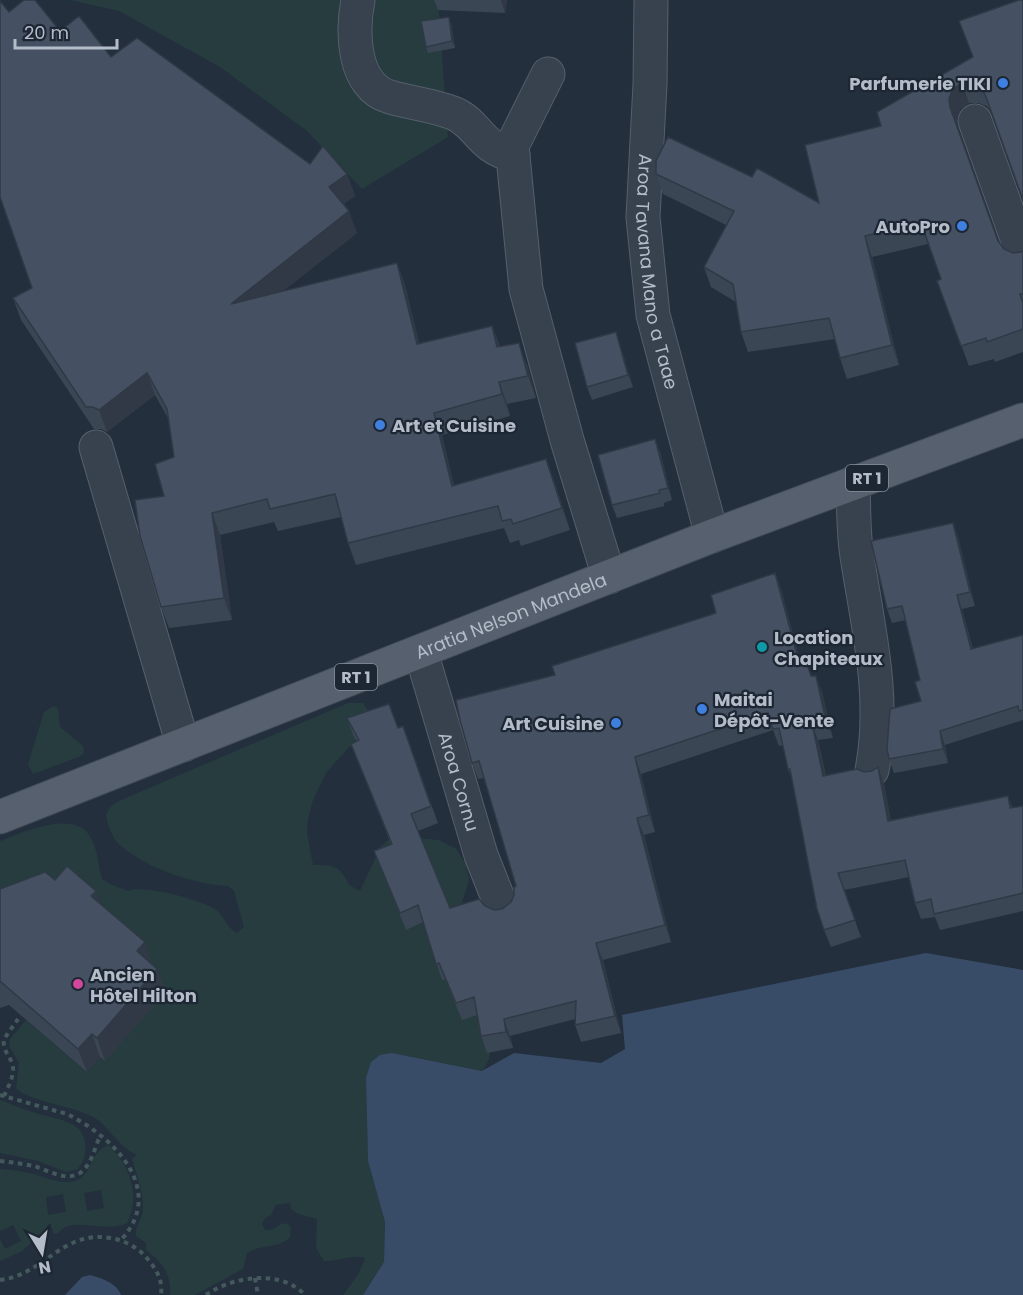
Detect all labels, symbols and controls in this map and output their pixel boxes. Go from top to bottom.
scale bar [15,12,117,50]
text: 20 m [24,20,69,45]
place label: Parfumerie TIKI [849,71,991,96]
marker: Parfumerie TIKI [996,76,1010,90]
street label: Aroa Tavana Mano a Taae [630,153,685,392]
place label: AutoPro [875,214,950,239]
marker: AutoPro [955,219,969,233]
place label: Art et Cuisine [392,413,516,438]
marker: Art et Cuisine [373,418,387,432]
road number: RT 1 [846,465,888,491]
street label: Aratia Nelson Mandela [411,566,610,664]
place label: Location Chapiteaux [774,625,883,671]
marker: Location Chapiteaux [755,640,769,654]
road number: RT 1 [335,664,377,690]
place label: Maitai Dépôt-Vente [714,687,834,733]
marker: Maitai Dépôt-Vente [695,702,709,716]
place label: Art Cuisine [502,711,604,736]
marker: Art Cuisine [609,716,623,730]
street label: Aroa Cornu [433,729,486,834]
place label: Ancien Hôtel Hilton [90,962,197,1008]
marker: Ancien Hôtel Hilton [71,977,85,991]
north arrow [12,1223,72,1283]
text: N [37,1255,53,1280]

